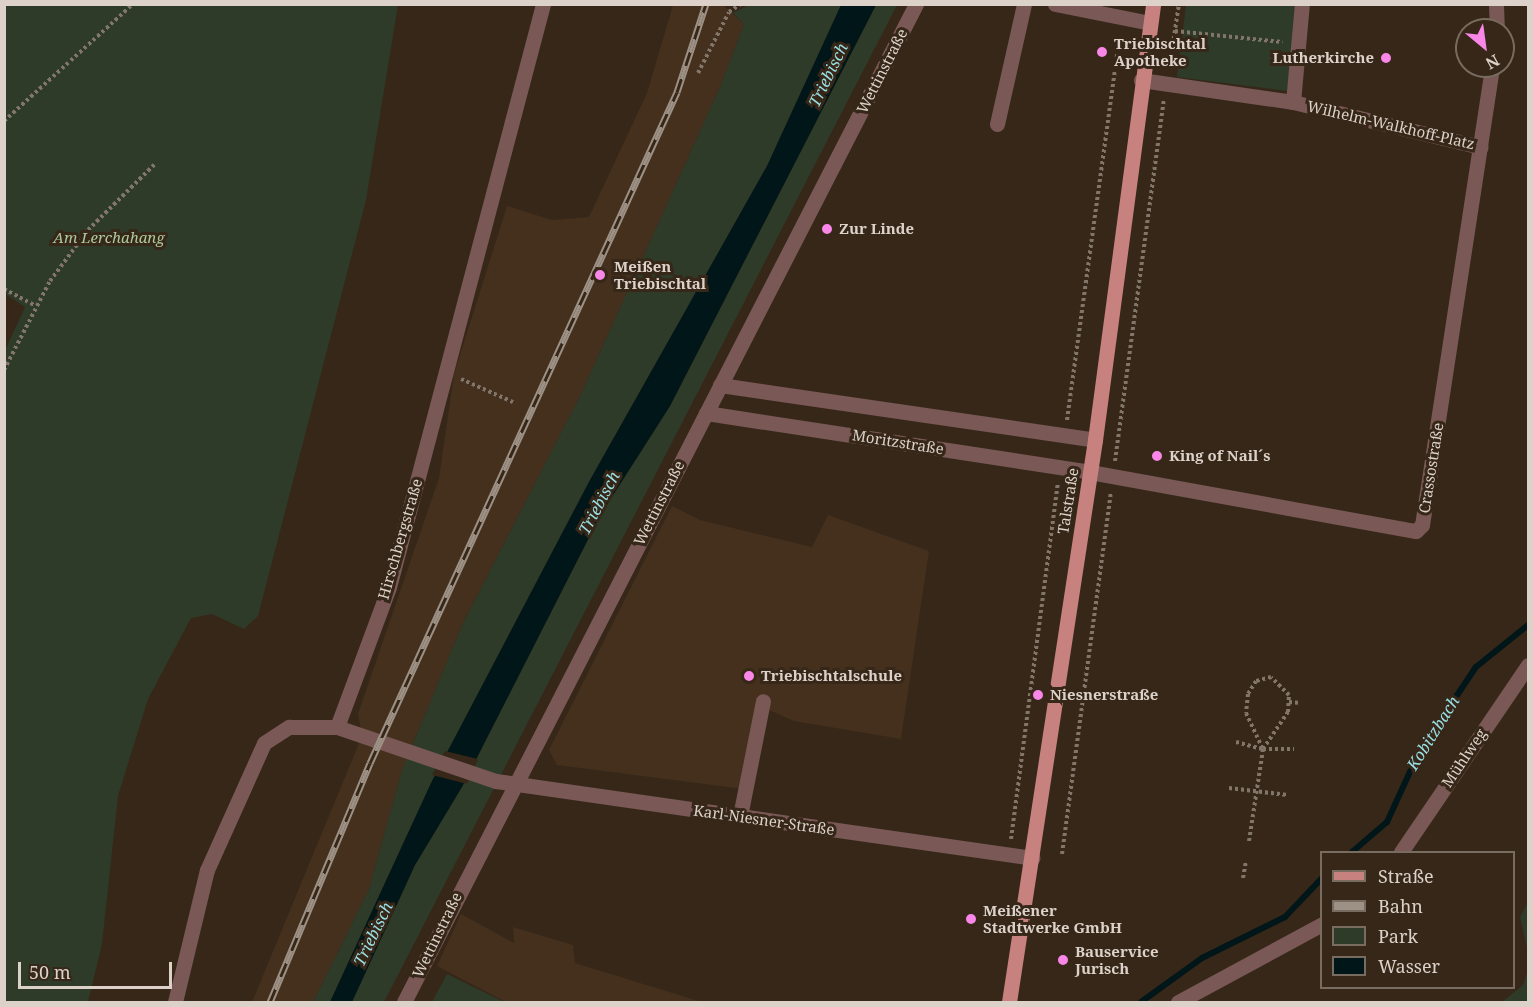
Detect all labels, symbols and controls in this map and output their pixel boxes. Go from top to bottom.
north arrow [1455,18,1515,78]
street label: Wettinstraße [853,26,911,116]
place label: Triebischtal Apotheke [1114,34,1206,69]
water label: Triebisch [804,40,852,110]
marker: Triebischtal Apotheke [1095,45,1109,59]
place label: Lutherkirche [1273,49,1374,67]
text: N [1482,49,1504,75]
marker: Lutherkirche [1379,51,1393,65]
street label: Wilhelm-Walkhoff-Platz [1306,97,1476,153]
place label: Zur Linde [839,220,914,238]
marker: Zur Linde [820,222,834,236]
park label: Am Lerchahang [53,229,165,247]
place label: Meißen Triebischtal [614,257,706,292]
marker: Meißen Triebischtal [591,266,609,284]
street label: Crassostraße [1415,421,1447,515]
street label: Moritzstraße [851,426,945,458]
place label: King of Nail´s [1169,447,1270,465]
marker: King of Nail´s [1150,449,1164,463]
street label: Wettinstraße [630,458,688,548]
street label: Talstraße [1054,467,1082,535]
water label: Triebisch [574,468,624,538]
street label: Hirschbergstraße [374,477,426,601]
place label: Triebischtalschule [761,667,902,685]
marker: Triebischtalschule [742,669,756,683]
place label: Niesnerstraße [1050,686,1158,704]
marker: Niesnerstraße [1031,688,1045,702]
water label: Kobitzbach [1403,692,1463,774]
street label: Mühlweg [1438,725,1490,791]
street label: Karl-Niesner-Straße [692,801,836,839]
legend [1320,851,1515,989]
text: Straße [1378,864,1434,888]
street label: Wettinstraße [409,889,465,981]
text: Bahn [1378,894,1423,918]
water label: Triebisch [349,899,397,969]
place label: Meißener Stadtwerke GmbH [983,901,1122,936]
marker: Meißener Stadtwerke GmbH [964,912,978,926]
text: Park [1378,924,1418,948]
place label: Bauservice Jurisch [1075,942,1159,977]
scale bar [21,950,176,988]
marker: Bauservice Jurisch [1056,953,1070,967]
text: Wasser [1378,954,1440,978]
text: 50 m [29,960,71,984]

